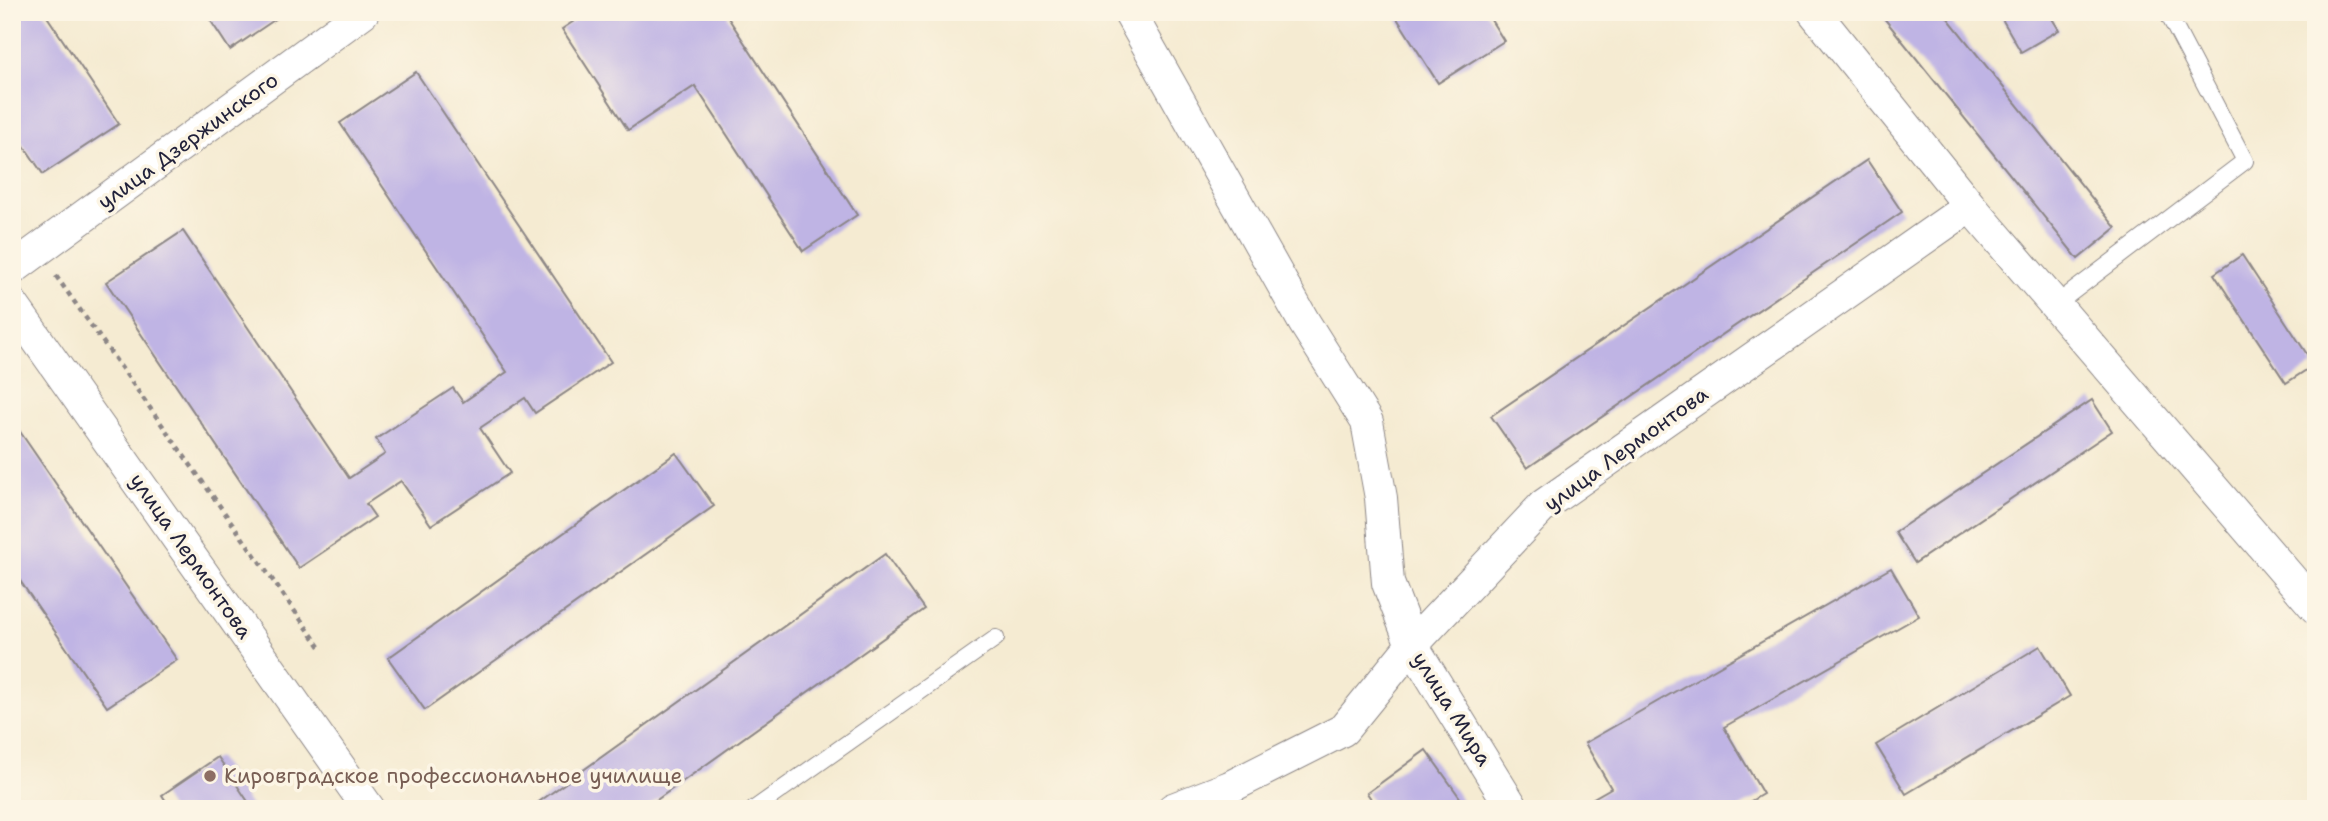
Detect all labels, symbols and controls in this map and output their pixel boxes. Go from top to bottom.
street label: улица Дзержинского [92,66,284,216]
street label: улица Лермонтова [1538,380,1714,518]
street label: улица Лермонтова [123,468,259,644]
street label: улица Мира [1406,647,1498,771]
place label: Кировградское профессиональное училище [224,762,682,790]
marker: Кировградское профессиональное училище [202,768,218,784]

